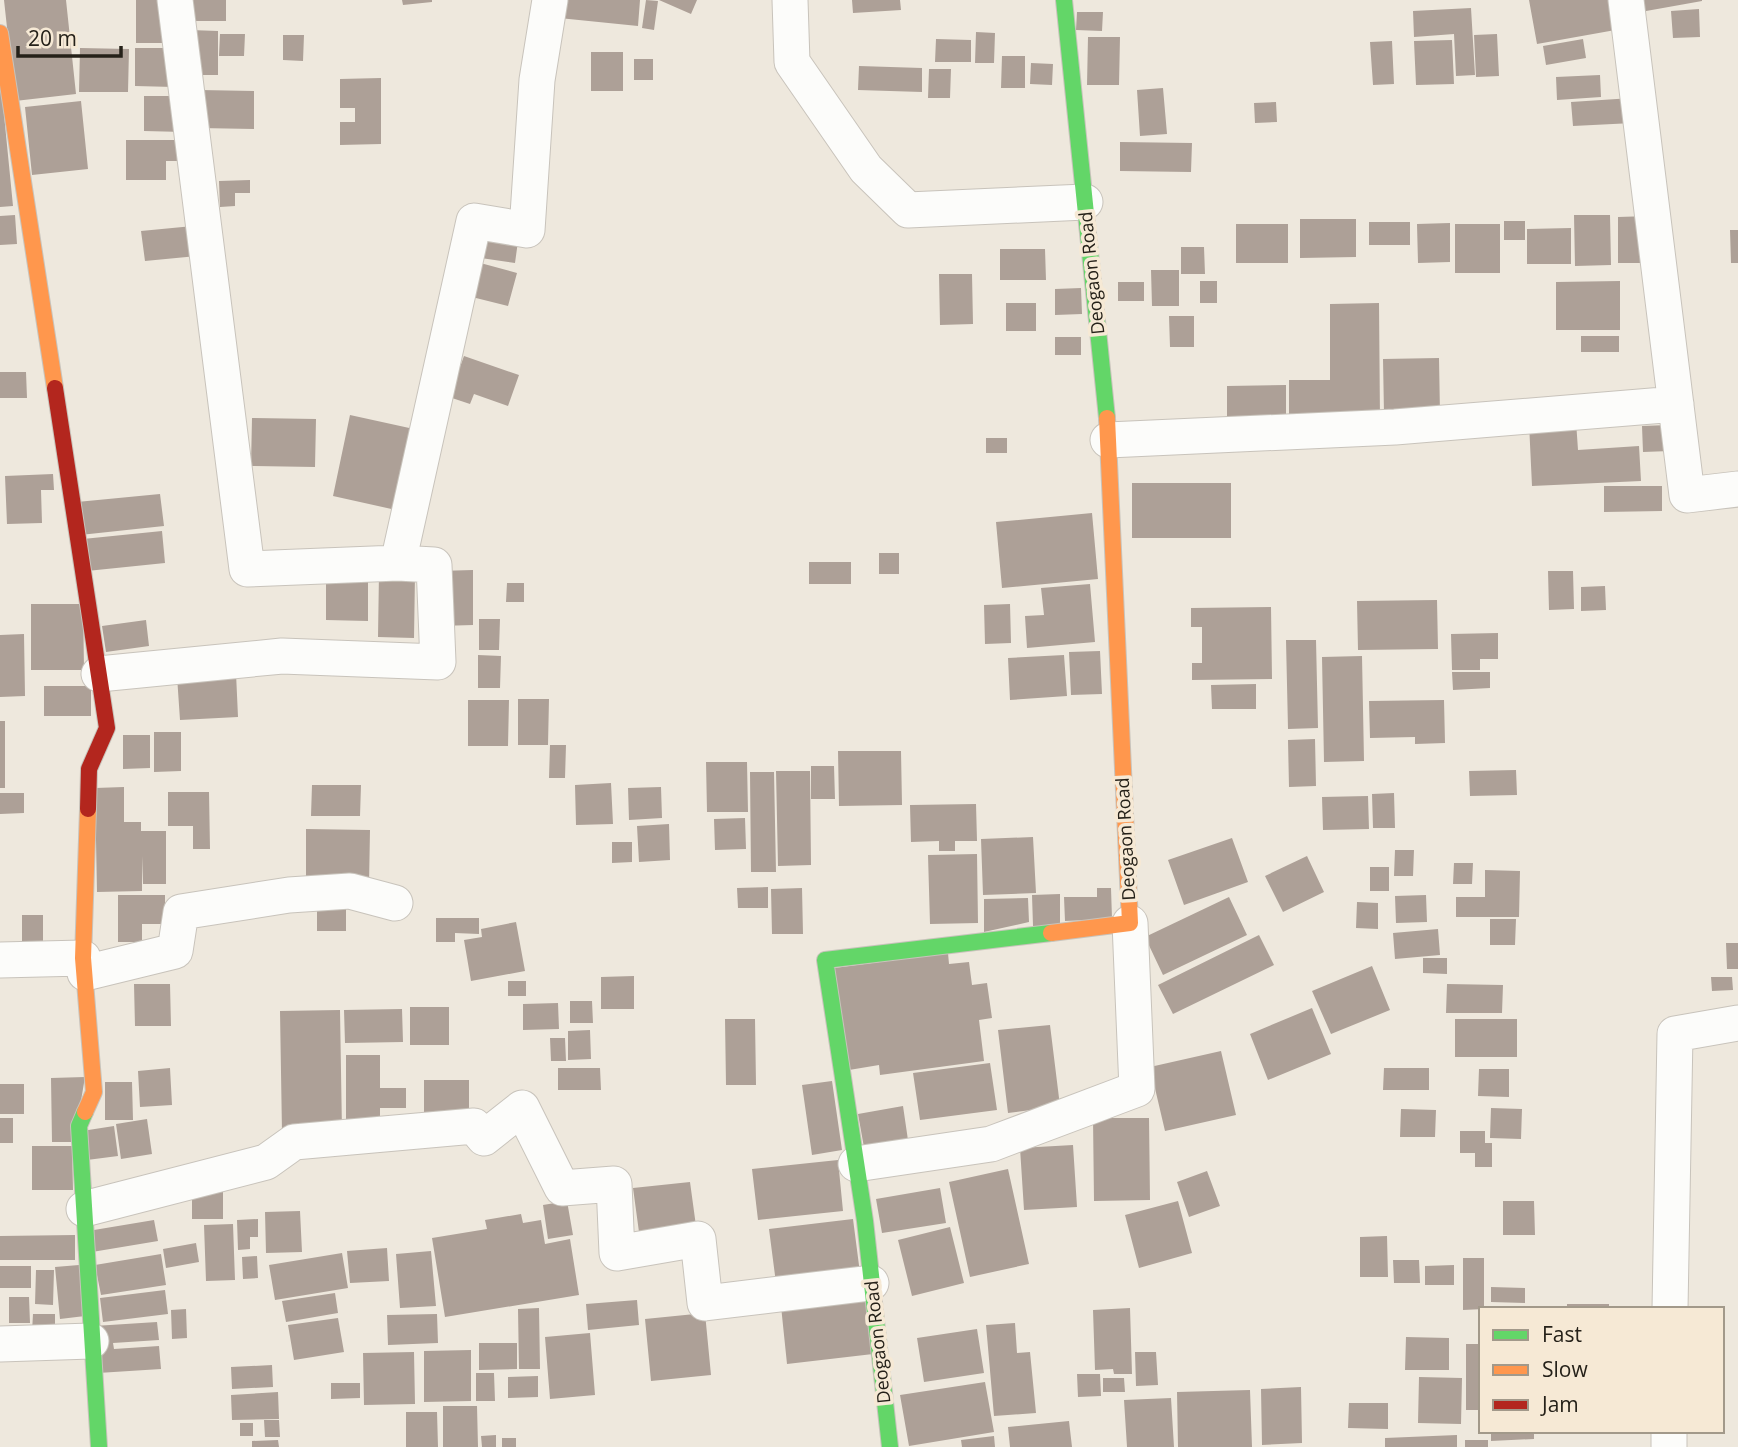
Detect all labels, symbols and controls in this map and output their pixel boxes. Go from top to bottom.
scale bar [18,14,121,58]
text: 20 m [28,24,77,52]
street label: Deogaon Road [1073,211,1109,336]
street label: Deogaon Road [1110,777,1140,901]
street label: Deogaon Road [859,1280,895,1405]
legend [1479,1307,1724,1433]
text: Fast [1542,1320,1582,1348]
text: Slow [1542,1355,1588,1383]
text: Jam [1540,1390,1579,1418]

